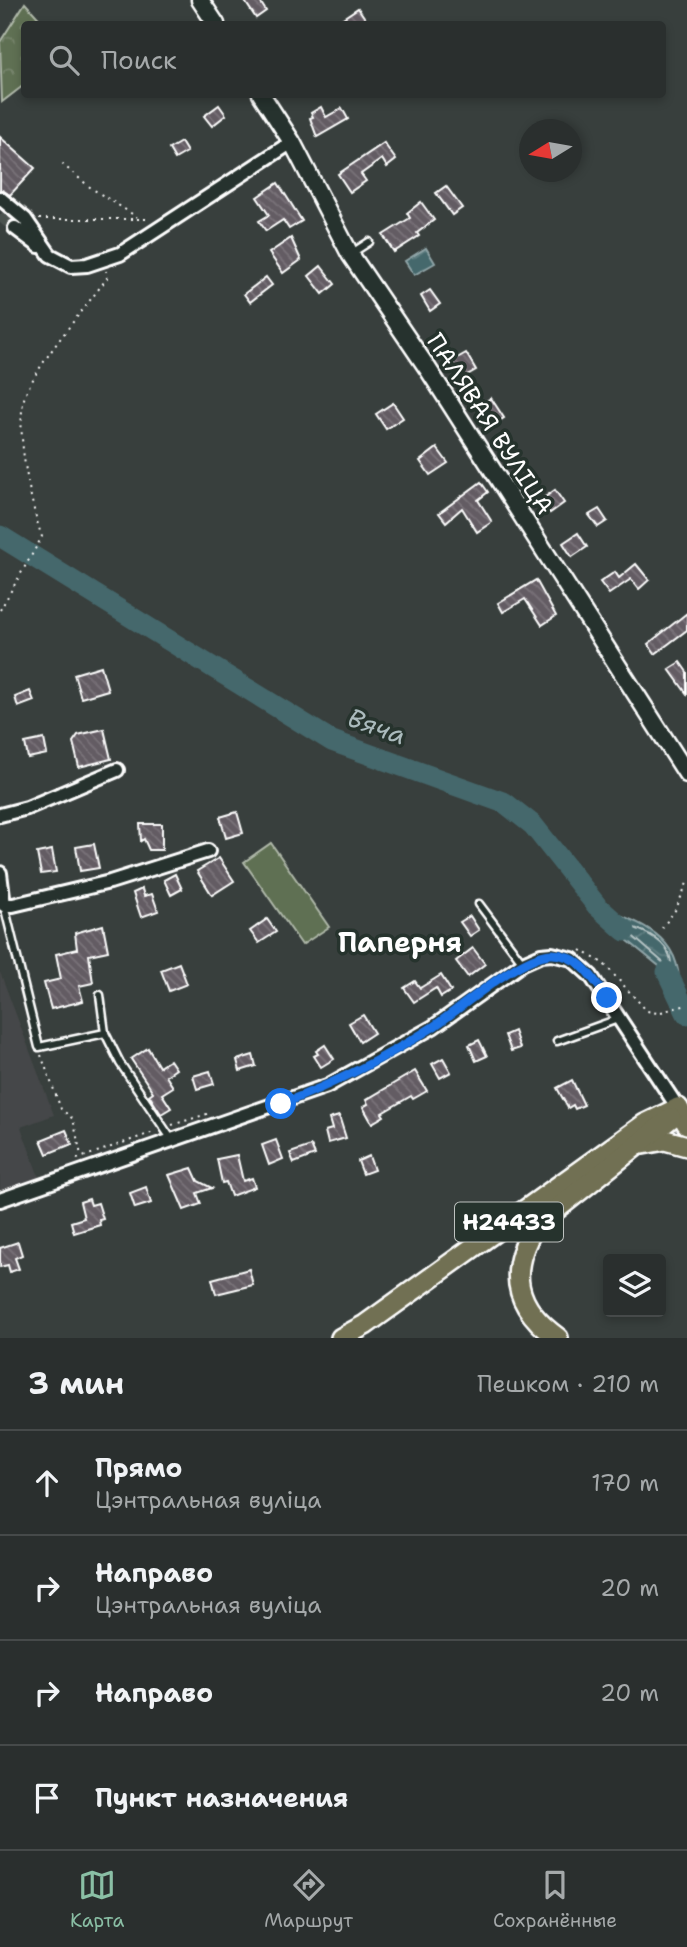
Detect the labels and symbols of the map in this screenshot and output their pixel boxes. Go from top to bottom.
north arrow [519,119,582,182]
street label: ПАЛЯВАЯ ВУЛІЦА [419,327,561,521]
water label: Вяча [343,699,411,753]
district label: Паперня [338,923,462,961]
route end [591,982,622,1013]
route start [265,1088,296,1119]
road number: Н24433 [455,1203,563,1242]

